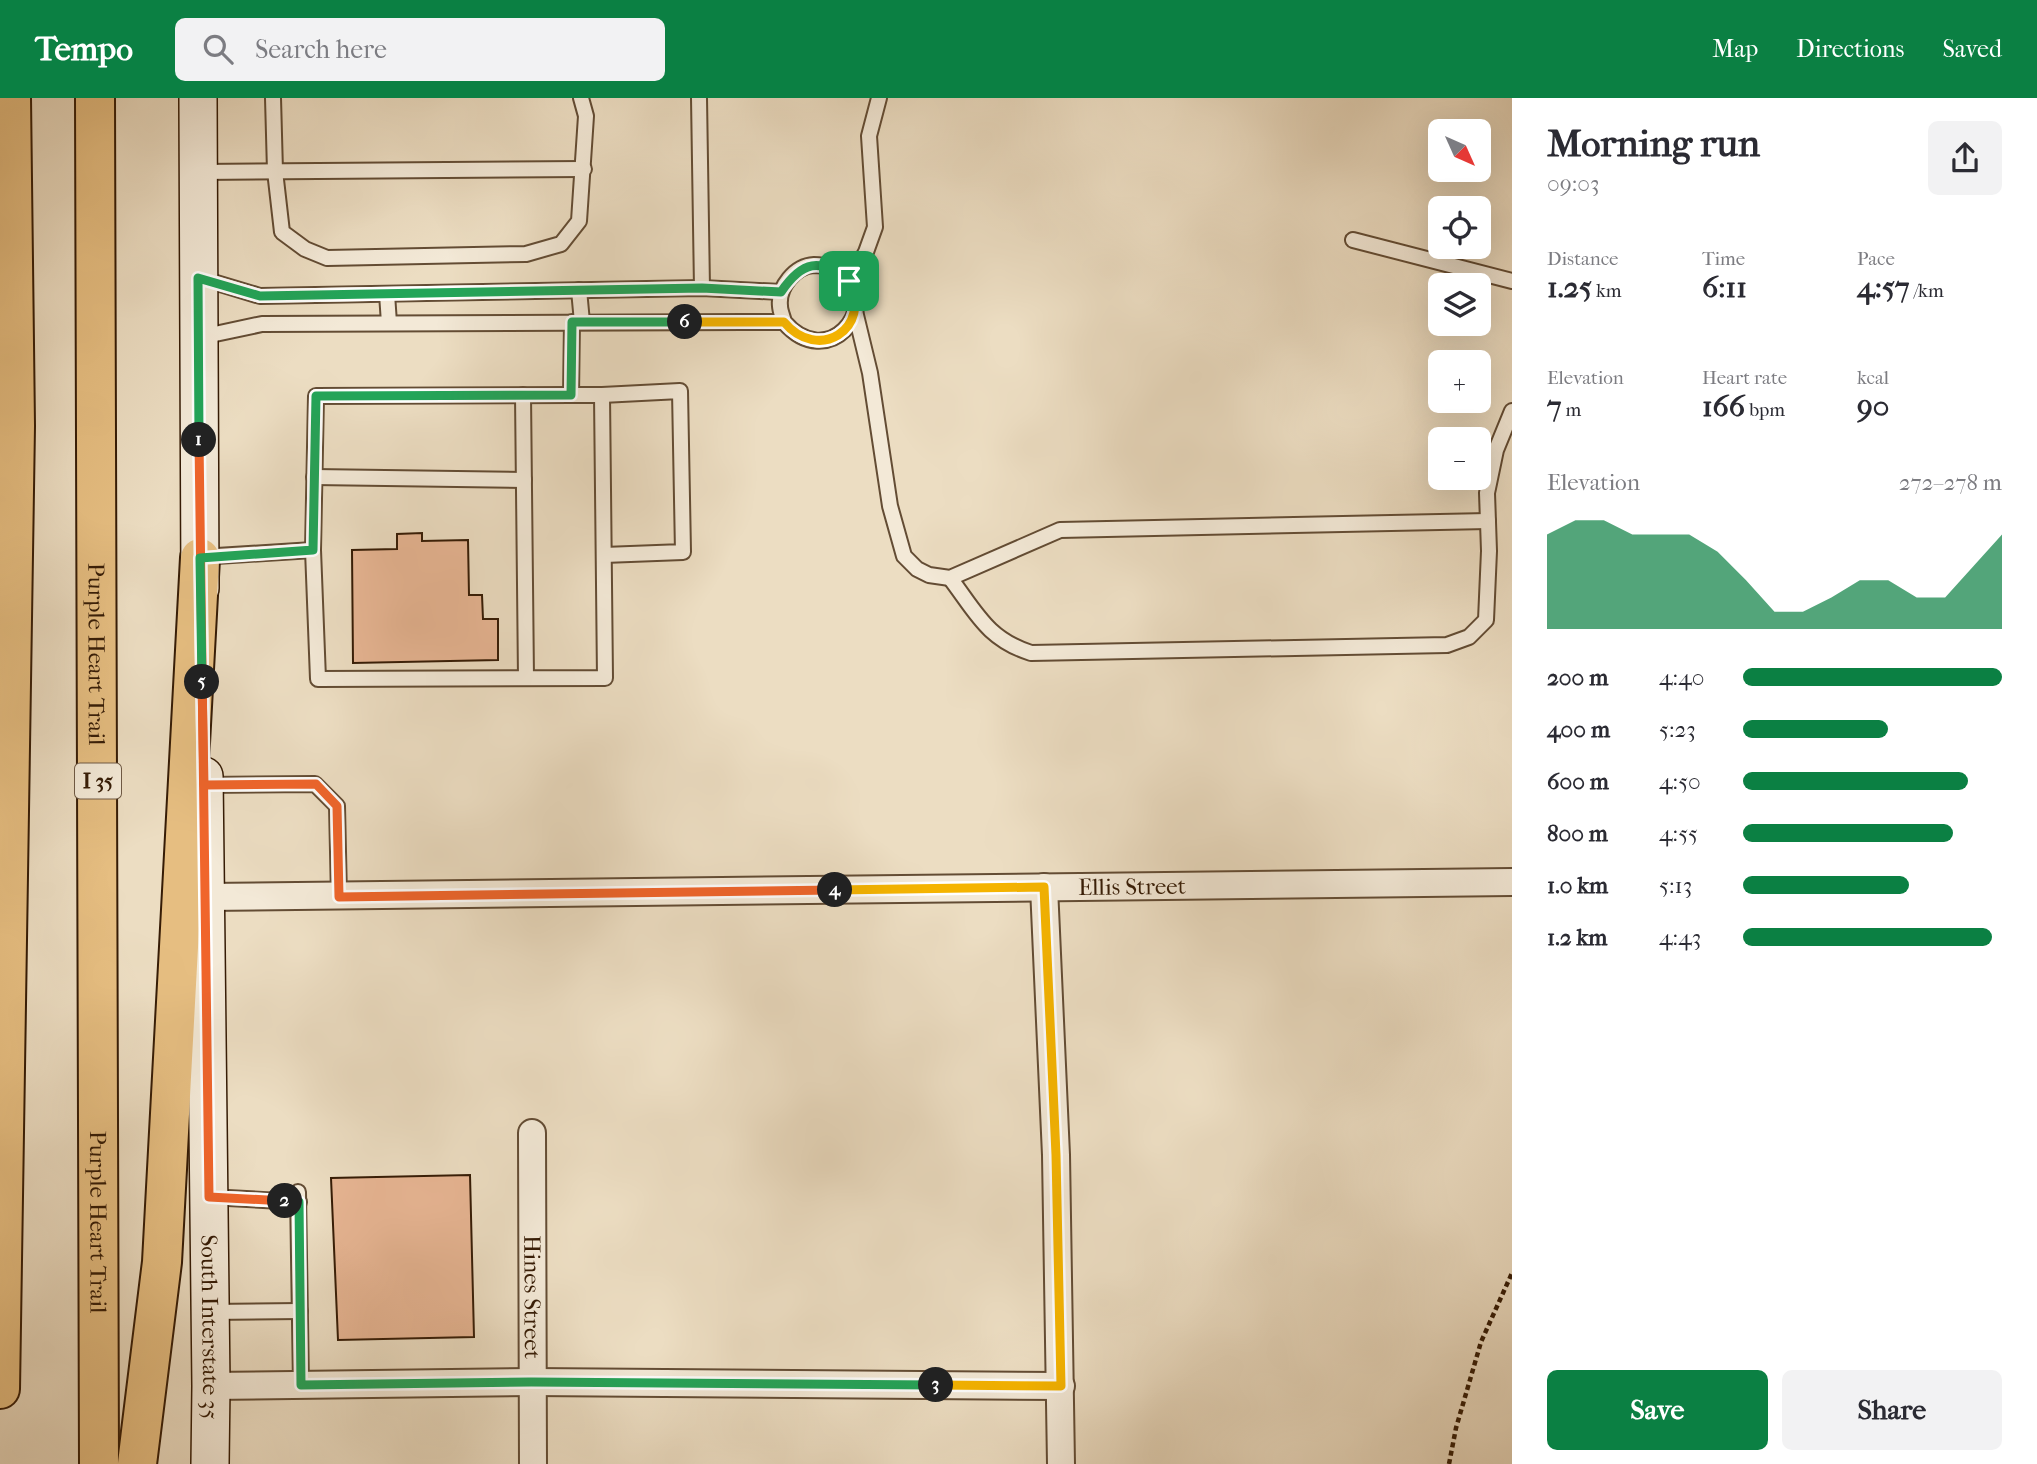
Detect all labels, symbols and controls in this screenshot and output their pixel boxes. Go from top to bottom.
search box [175,18,665,81]
text: Tempo [35,30,133,69]
icon: search [199,30,237,68]
text: Search here [255,34,387,65]
text: Map [1712,35,1758,63]
text: Directions [1796,35,1904,63]
text: Saved [1942,35,2002,63]
north arrow [1428,119,1491,182]
map controls [1428,119,1491,490]
text: Morning run [1547,121,1760,166]
button: share [1928,121,2002,195]
text: 09:03 [1547,170,1599,197]
button: locate [1428,196,1491,259]
text: Distance [1547,248,1618,270]
text: Time [1702,248,1745,270]
text: Pace [1857,248,1895,270]
pin [819,251,879,311]
icon: arrive [830,262,868,300]
text: 1.25 [1547,270,1592,305]
text: 6:11 [1702,270,1747,305]
text: 4:57 [1857,270,1909,305]
button: layers [1428,273,1491,336]
text: km [1592,280,1622,302]
text: /km [1909,280,1944,302]
pin: 6 [668,304,702,340]
text: 6 [679,310,690,332]
button: + [1428,350,1491,413]
text: Elevation [1547,367,1624,389]
text: Heart rate [1702,367,1787,389]
text: kcal [1857,367,1889,389]
text: 7 [1547,389,1561,424]
text: 166 [1702,389,1745,424]
text: 90 [1857,389,1889,424]
text: m [1561,399,1581,421]
text: bpm [1745,399,1785,421]
pin: 1 [182,422,216,458]
button: − [1428,427,1491,490]
text: 1 [195,428,202,450]
text: Elevation [1547,469,1640,496]
text: 272–278 m [1899,469,2002,496]
street label: Purple Heart Trail [82,563,110,746]
pin: 5 [184,664,220,700]
text: 200 m [1547,664,1608,691]
text: 4:40 [1659,664,1704,691]
text: 5 [197,670,206,692]
text: 400 m [1547,716,1610,743]
text: 5:23 [1659,716,1696,743]
road number: I 35 [75,764,121,798]
text: 600 m [1547,768,1609,795]
text: 4:50 [1659,768,1701,795]
text: 800 m [1547,820,1608,847]
text: 4:55 [1659,820,1698,847]
pin: 4 [818,872,852,908]
text: 1.0 km [1547,872,1608,899]
text: 5:13 [1659,872,1692,899]
street label: Ellis Street [1078,873,1186,901]
text: 4 [829,878,840,900]
text: 1.2 km [1547,924,1607,951]
text: 4:43 [1659,924,1701,951]
street label: Purple Heart Trail [84,1131,112,1314]
pin: 2 [268,1184,302,1218]
text: 2 [280,1189,289,1211]
street label: South Interstate 35 [195,1234,224,1420]
street label: Hines Street [518,1235,546,1359]
pin: 3 [918,1368,954,1402]
button: Save [1547,1370,1768,1450]
button: Share [1782,1370,2002,1450]
text: 3 [932,1373,939,1395]

